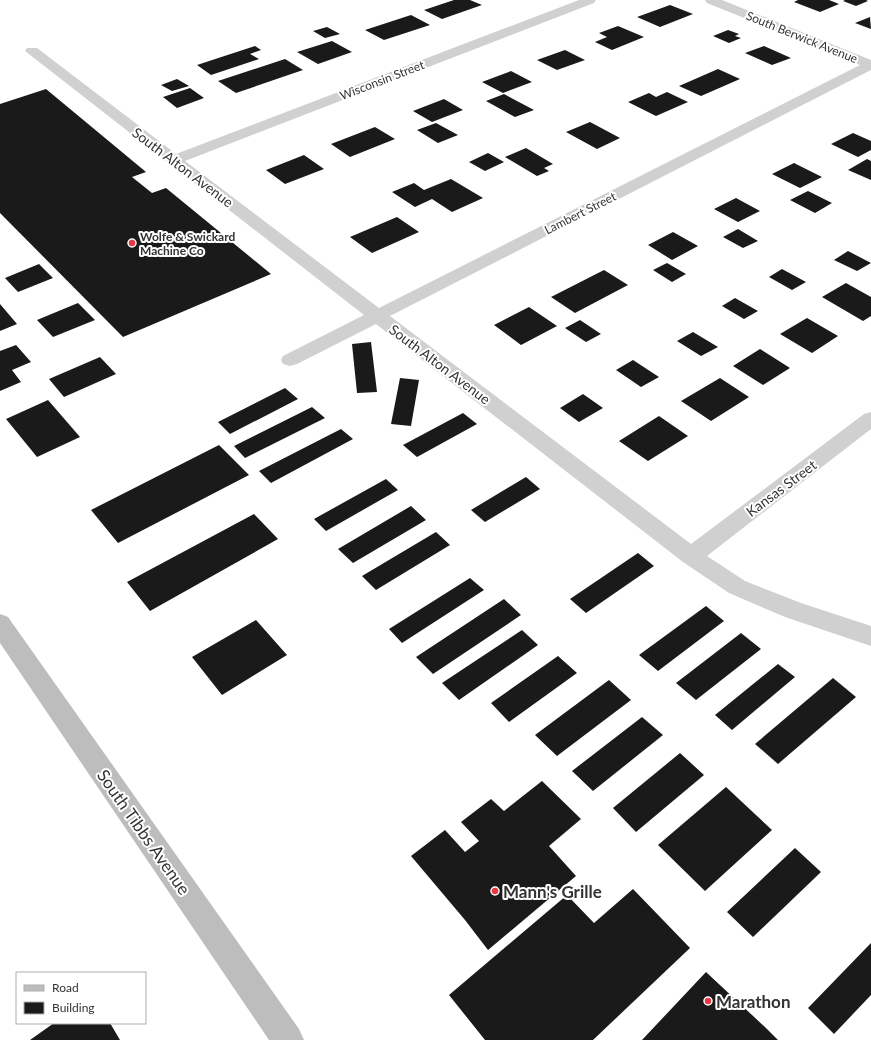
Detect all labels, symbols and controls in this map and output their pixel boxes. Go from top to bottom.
street label: South Berwick Avenue [744,8,860,66]
street label: Wisconsin Street [338,57,427,103]
street label: South Alton Avenue [129,123,237,211]
street label: Lambert Street [542,188,619,237]
place label: Wolfe & Swickard Machine Co [140,229,235,258]
marker: Wolfe & Swickard Machine Co [127,238,137,248]
street label: South Alton Avenue [386,320,494,408]
street label: Kansas Street [743,456,819,520]
street label: South Tibbs Avenue [93,765,195,899]
place label: Mann's Grille [503,881,602,902]
marker: Mann's Grille [490,886,500,896]
legend [16,972,146,1024]
text: Road [52,980,79,995]
place label: Marathon [716,991,790,1012]
marker: Marathon [703,996,713,1006]
text: Building [52,1000,95,1015]

